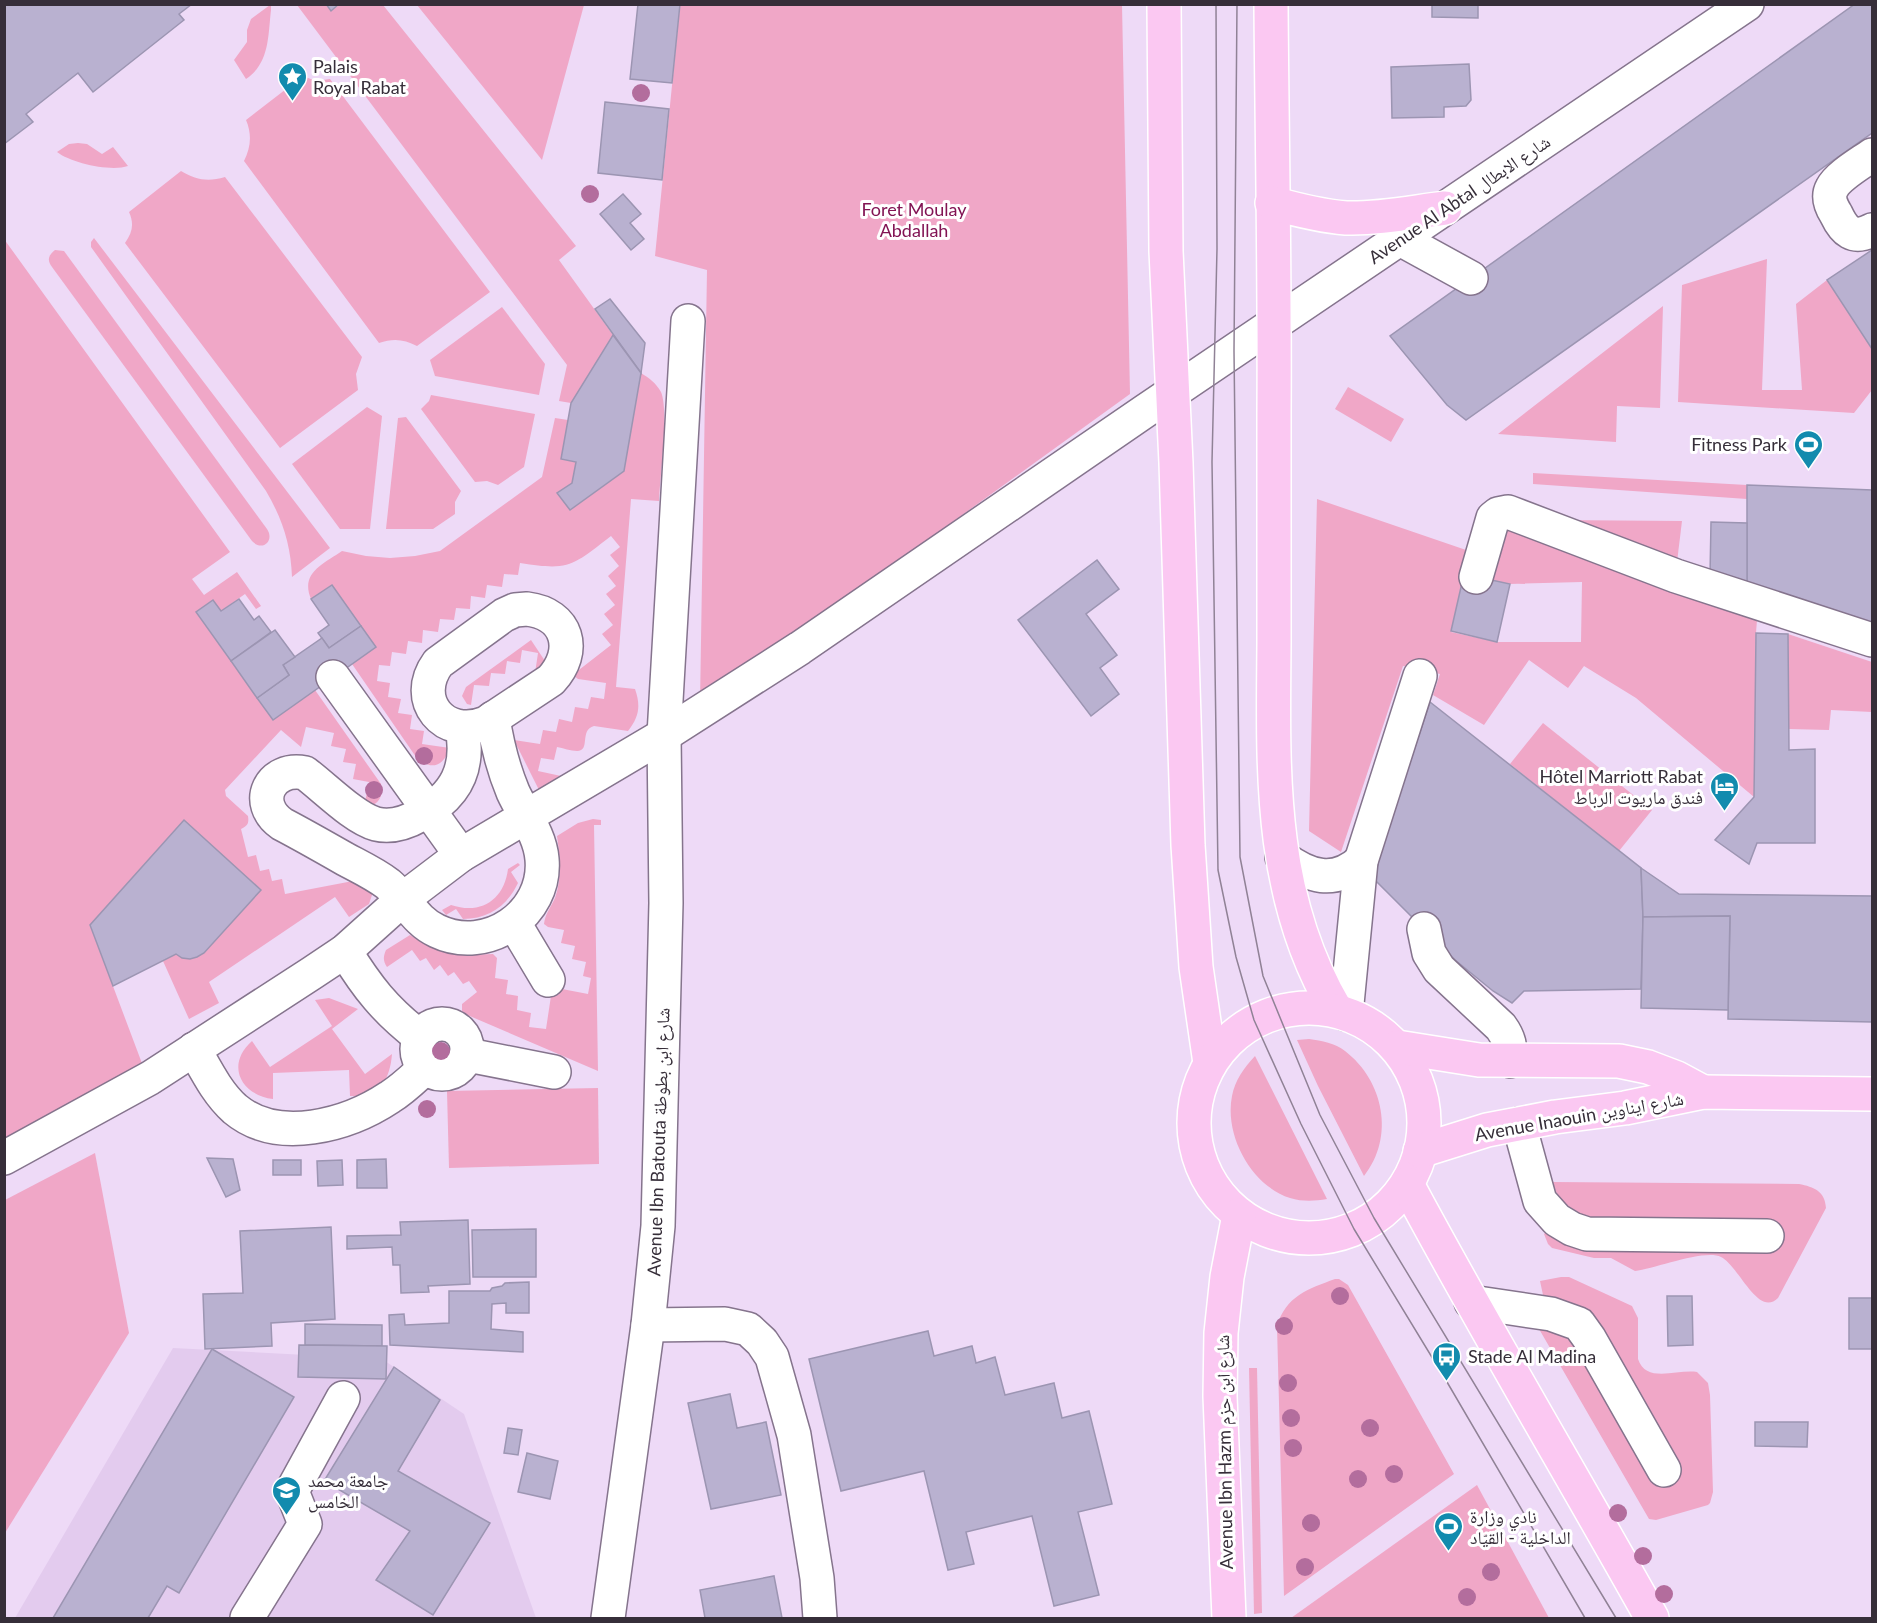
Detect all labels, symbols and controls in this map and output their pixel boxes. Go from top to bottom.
place label: Palais Royal Rabat [313,55,407,98]
place icon: Palais Royal Rabat [276,60,308,102]
street label: Avenue Al Abtal شارع الابطال [1364,130,1555,269]
park label: Foret Moulay Abdallah [861,198,967,241]
sports icon: Fitness Park [1792,428,1824,470]
place label: Fitness Park [1691,433,1788,455]
place label: Hôtel Marriott Rabat فندق ماريوت الرباط [1540,765,1704,809]
hotel icon: Hôtel Marriott Rabat فندق ماريوت الرباط [1708,770,1740,812]
street label: Avenue Ibn Batouta شارع ابن بطوطة [642,1007,675,1277]
street label: Avenue Inaouin شارع ايناوين [1473,1087,1685,1146]
street label: Avenue Ibn Hazm شارع ابن حزم [1211,1335,1239,1569]
bus stop icon: Stade Al Madina [1431,1340,1463,1382]
place label: Stade Al Madina [1468,1345,1596,1367]
place label: جامعة محمد الخامس [308,1469,389,1513]
school or university icon: جامعة محمد الخامس [271,1474,303,1516]
place label: نادي وزارة الداخلية - القيّاد [1470,1505,1571,1548]
sports icon: نادي وزارة الداخلية - القيّاد [1433,1510,1465,1552]

